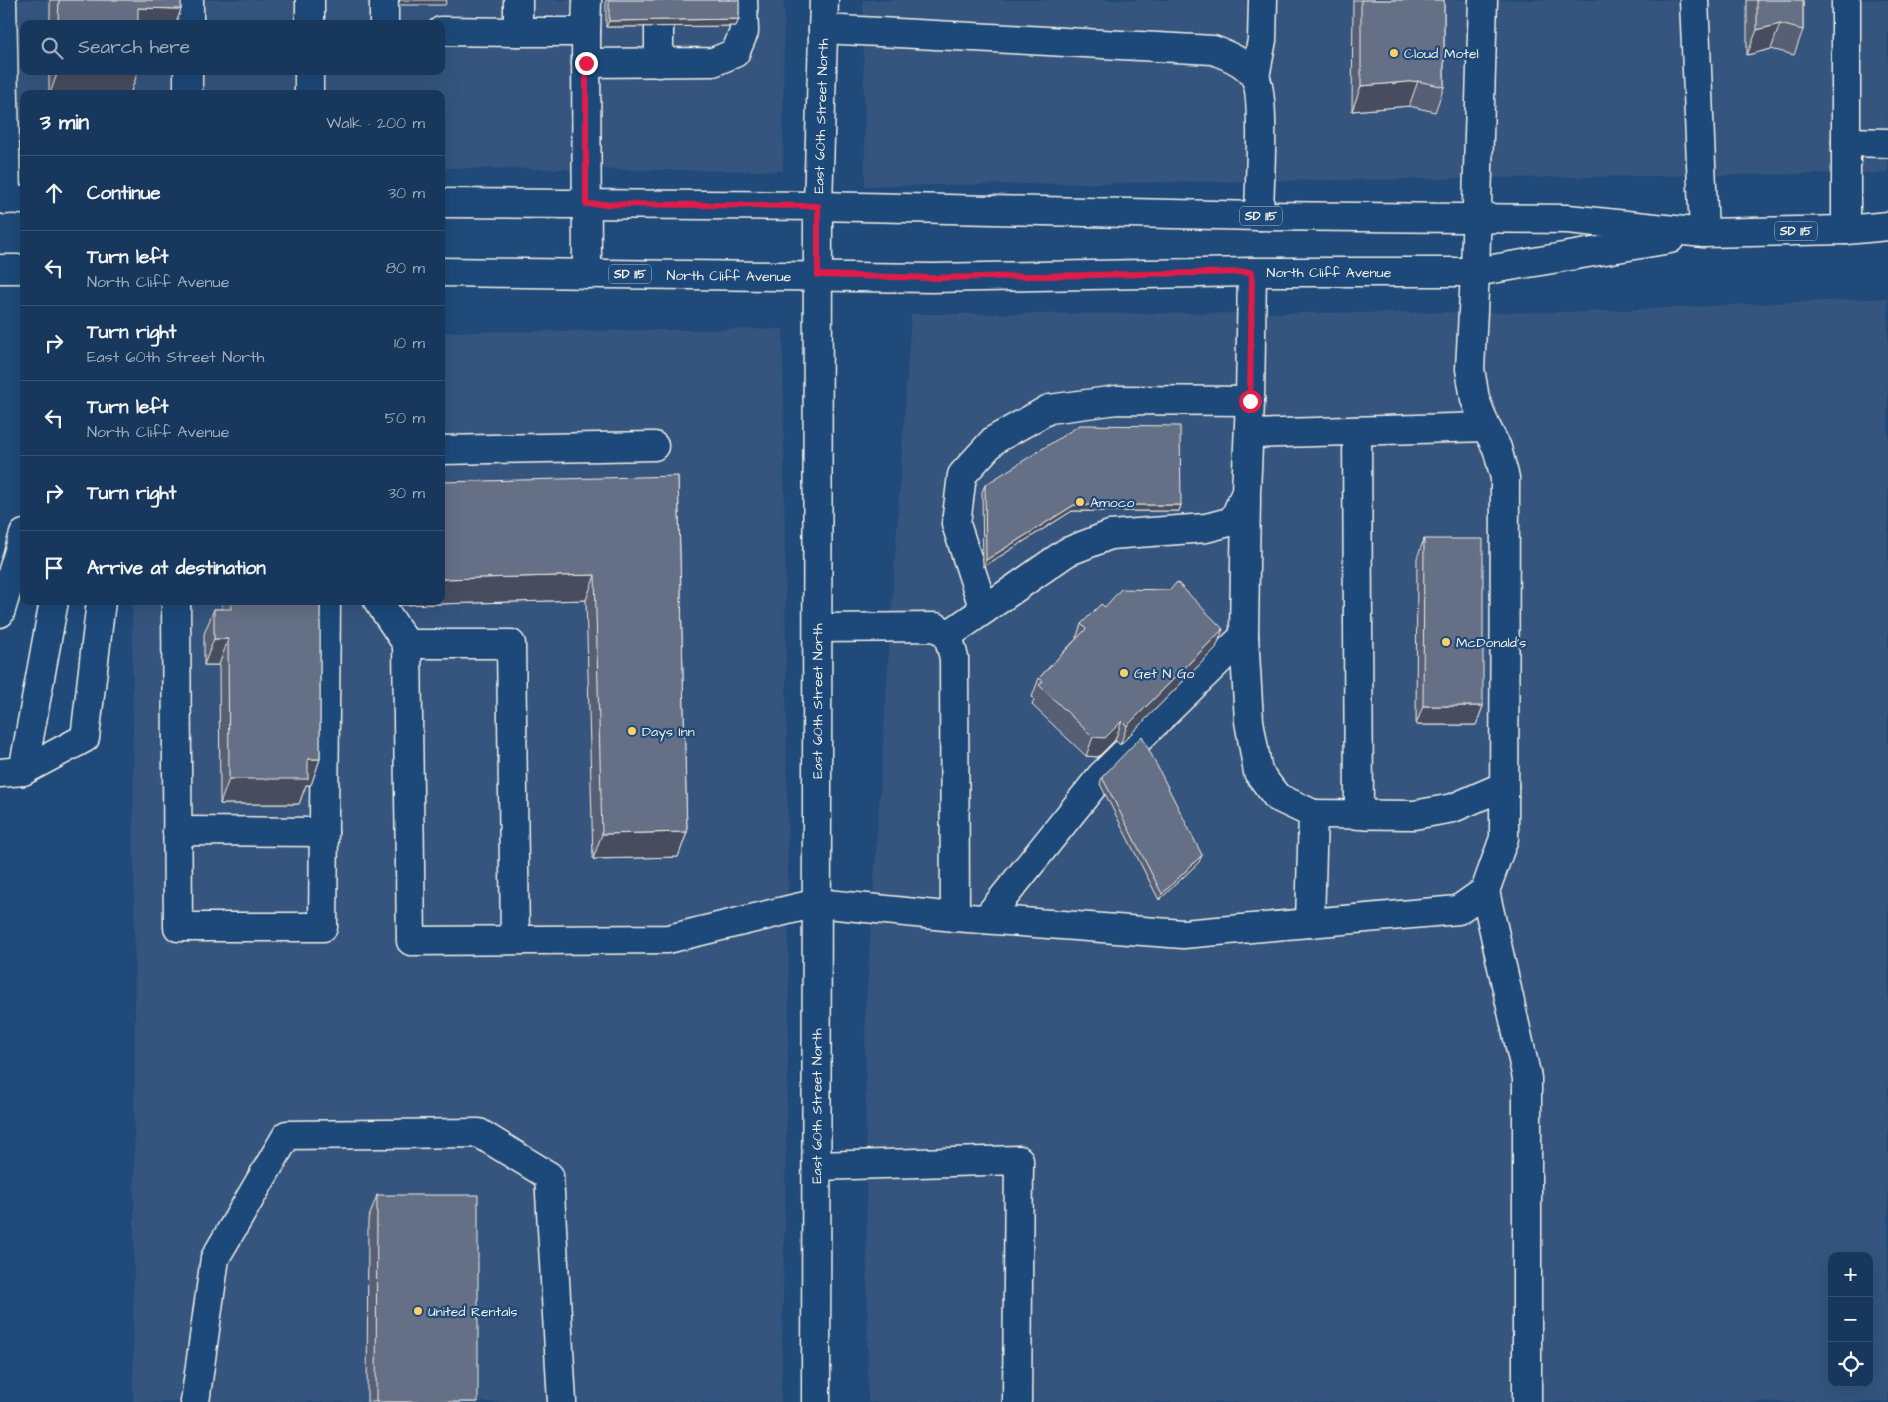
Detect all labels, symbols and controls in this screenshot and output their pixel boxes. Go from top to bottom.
search box [20,20,445,75]
icon: search [38,34,66,62]
text: Search here [78,34,190,61]
street label: East 60th Street North [809,38,834,194]
place label: Cloud Motel [1404,44,1479,64]
marker: Cloud Motel [1388,47,1400,59]
route end [575,52,598,75]
text: 3 min [40,108,89,137]
text: Walk · 200 m [326,112,425,134]
icon: ahead [40,179,68,207]
text: Continue [87,180,161,207]
text: 30 m [388,182,425,204]
road number: SD 115 [1240,207,1282,226]
road number: SD 115 [1775,222,1817,240]
text: Turn left [87,244,168,271]
icon: left [40,254,68,282]
text: 80 m [386,257,425,279]
street label: North Cliff Avenue [1267,263,1392,283]
road number: SD 115 [609,264,651,284]
street label: North Cliff Avenue [667,266,792,287]
text: North Cliff Avenue [87,271,229,293]
text: Turn right [87,319,176,346]
icon: right [40,329,68,357]
text: 10 m [394,332,425,354]
text: East 60th Street North [87,346,264,368]
route start [1239,390,1262,413]
text: Turn left [87,394,168,421]
icon: left [40,404,68,432]
text: 50 m [385,407,425,429]
text: North Cliff Avenue [87,421,229,443]
icon: right [40,479,68,507]
text: Turn right [87,480,176,507]
text: 30 m [388,482,425,504]
place label: Amoco [1090,493,1135,513]
marker: Amoco [1074,496,1086,508]
icon: arrive [40,554,68,582]
text: Arrive at destination [87,555,266,582]
street label: East 60th Street North [808,623,828,779]
place label: McDonald's [1456,633,1526,653]
marker: McDonald's [1440,636,1452,648]
place label: Get N Go [1134,664,1195,684]
marker: Get N Go [1118,667,1130,679]
place label: Days Inn [642,722,695,742]
marker: Days Inn [626,725,638,737]
street label: East 60th Street North [807,1028,828,1184]
map controls [1828,1252,1873,1387]
button: + [1828,1252,1873,1297]
button: − [1828,1297,1873,1342]
place label: United Rentals [428,1302,518,1322]
marker: United Rentals [412,1305,424,1317]
button: locate [1828,1342,1873,1387]

